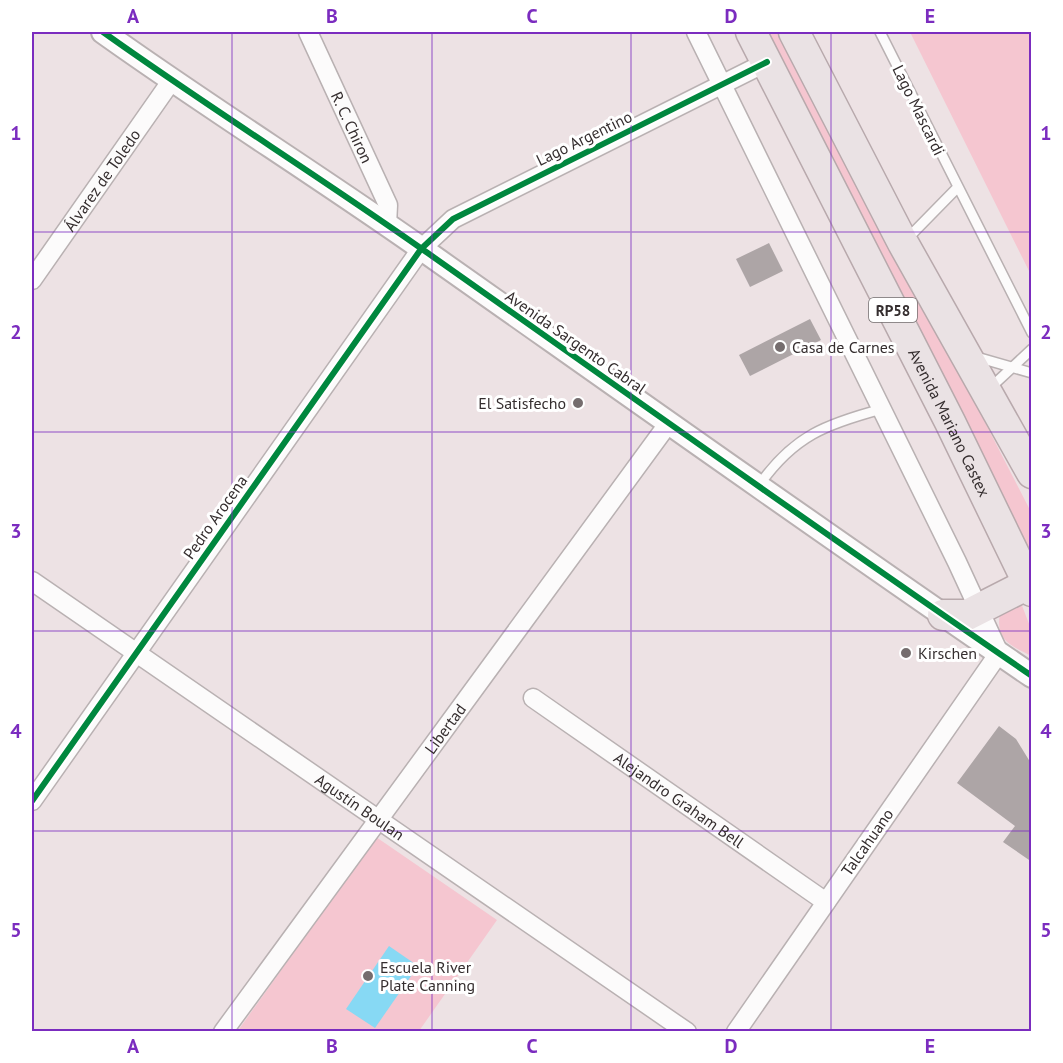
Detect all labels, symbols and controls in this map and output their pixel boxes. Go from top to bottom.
text: A [127,3,140,29]
text: B [326,3,338,29]
text: C [526,3,538,29]
text: D [725,3,738,29]
text: E [925,3,935,29]
street label: Lago Mascardi [888,62,950,158]
street label: R. C. Chiron [327,88,377,166]
street label: Lago Argentino [533,106,635,170]
text: 1 [10,120,22,146]
text: 1 [1040,120,1052,146]
street label: Álvarez de Toledo [59,125,145,235]
street label: Avenida Sargento Cabral [502,286,651,398]
road number: RP58 [869,298,917,322]
text: 2 [10,319,22,345]
text: 2 [1040,319,1052,345]
place label: Casa de Carnes [792,337,895,357]
marker: Casa de Carnes [773,340,787,354]
street label: Avenida Mariano Castex [904,345,995,500]
place label: El Satisfecho [478,393,566,413]
marker: El Satisfecho [571,396,585,410]
street label: Pedro Arocena [179,471,251,563]
text: 3 [10,518,22,544]
text: 3 [1040,518,1052,544]
place label: Kirschen [918,643,977,663]
marker: Kirschen [899,646,913,660]
street label: Libertad [420,700,470,758]
text: 4 [10,718,22,744]
text: 4 [1040,718,1052,744]
street label: Alejandro Graham Bell [610,747,748,852]
street label: Agustín Boulan [311,769,408,844]
street label: Talcahuano [837,804,897,880]
text: 5 [10,917,22,943]
text: 5 [1040,917,1052,943]
place label: Escuela River Plate Canning [380,957,475,995]
marker: Escuela River Plate Canning [361,969,375,983]
text: A [127,1033,140,1059]
text: B [326,1033,338,1059]
text: C [526,1033,538,1059]
text: D [725,1033,738,1059]
text: E [925,1033,935,1059]

